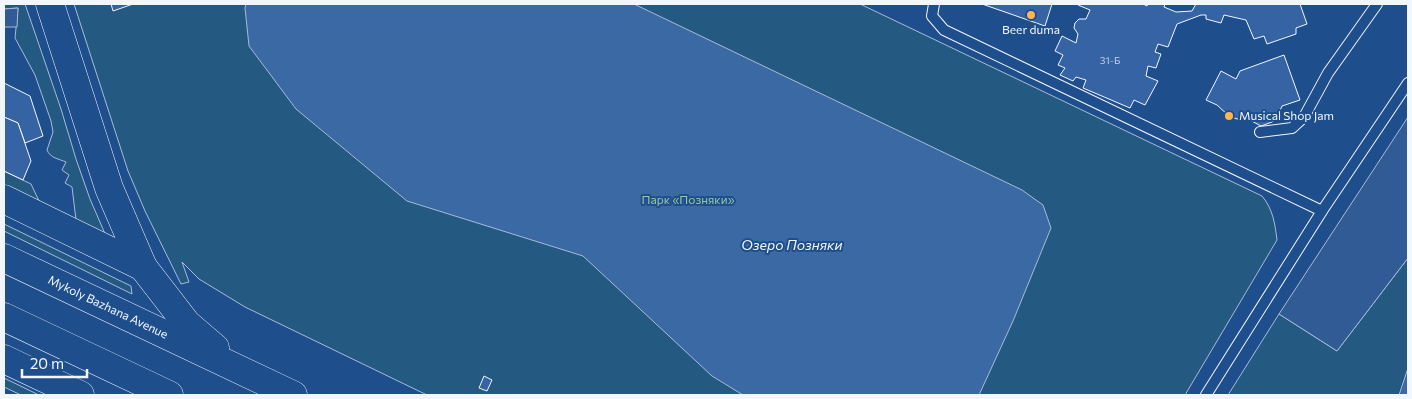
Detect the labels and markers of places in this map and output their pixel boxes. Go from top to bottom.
marker: Beer duma [1025,9,1037,21]
place label: Beer duma [1002,22,1060,36]
place label: Musical Shop Jam [1239,108,1334,123]
marker: Musical Shop Jam [1223,110,1235,122]

